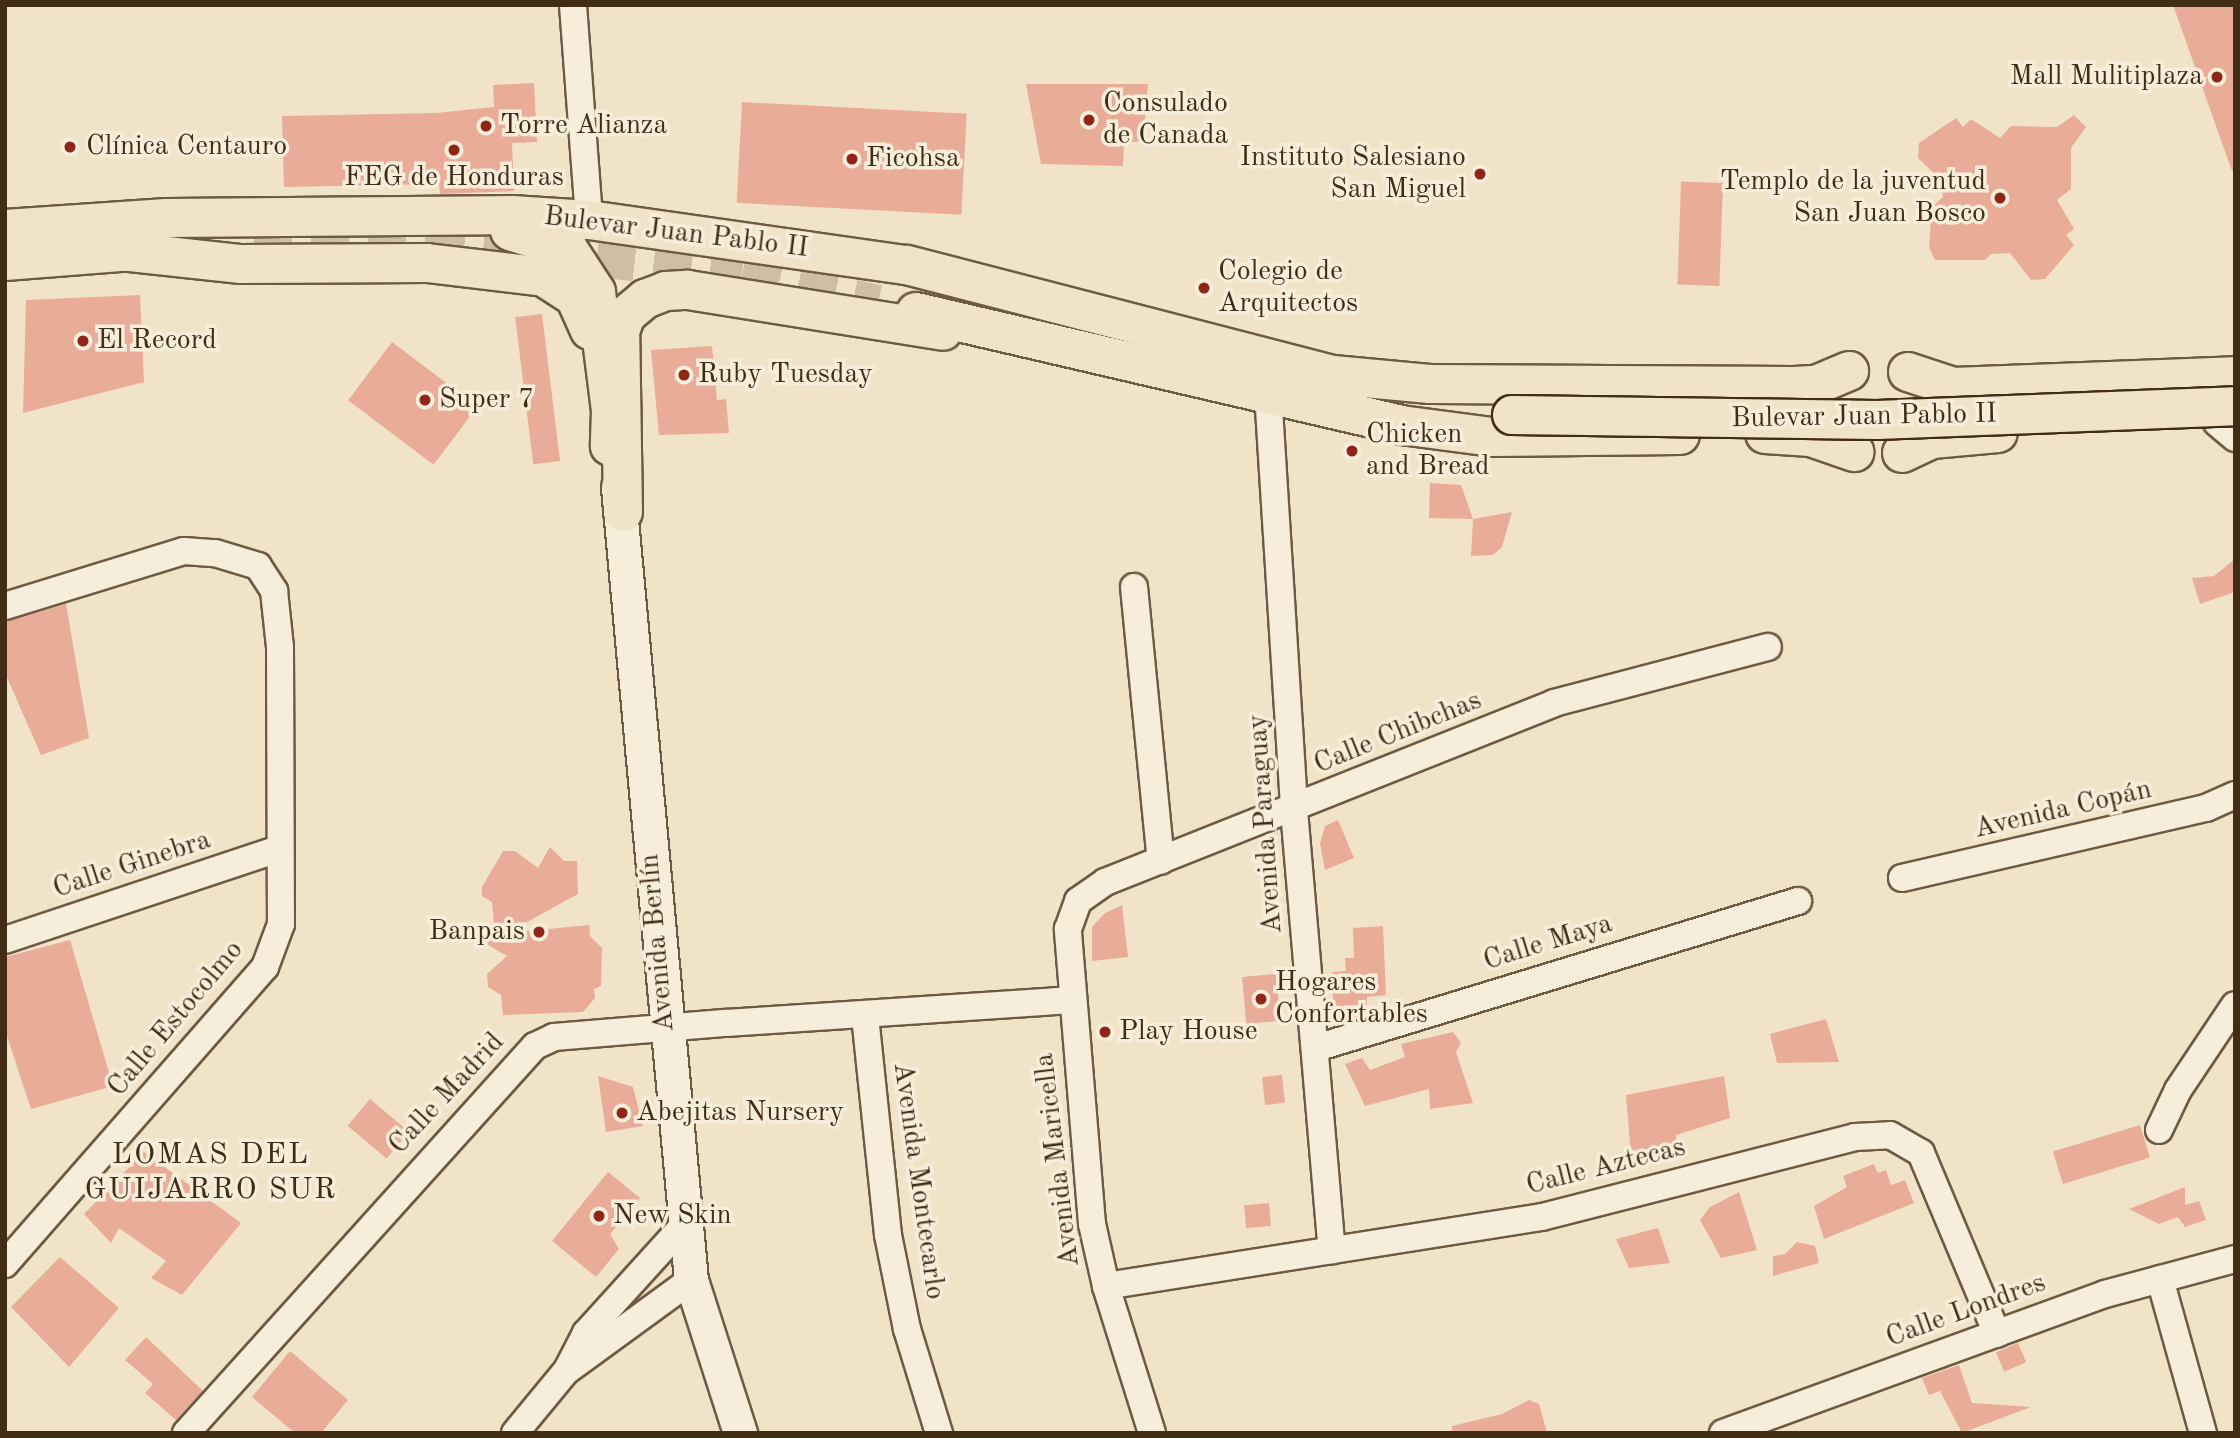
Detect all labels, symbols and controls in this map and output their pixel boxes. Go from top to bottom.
place label: Mall Mulitiplaza [2010,60,2203,94]
marker: Mall Mulitiplaza [2209,69,2225,85]
place label: Consulado de Canada [1103,87,1228,153]
place label: Torre Alianza [500,109,667,143]
marker: Consulado de Canada [1081,112,1097,128]
marker: Torre Alianza [478,118,494,134]
place label: Clínica Centauro [86,130,287,164]
marker: Clínica Centauro [60,137,80,157]
place label: Instituto Salesiano San Miguel [1240,141,1466,207]
marker: FEG de Honduras [446,142,462,158]
place label: Ficohsa [866,142,960,176]
marker: Ficohsa [844,151,860,167]
place label: FEG de Honduras [344,161,564,195]
place label: Templo de la juventud San Juan Bosco [1720,165,1986,231]
marker: Instituto Salesiano San Miguel [1472,166,1488,182]
marker: Templo de la juventud San Juan Bosco [1992,190,2008,206]
street label: Bulevar Juan Pablo II [542,200,810,266]
place label: Colegio de Arquitectos [1218,255,1358,321]
marker: Colegio de Arquitectos [1196,280,1212,296]
place label: El Record [97,324,217,358]
marker: El Record [75,333,91,349]
place label: Ruby Tuesday [698,358,873,392]
marker: Ruby Tuesday [676,367,692,383]
place label: Super 7 [439,383,534,417]
marker: Super 7 [417,392,433,408]
street label: Bulevar Juan Pablo II [1731,398,1997,436]
place label: Chicken and Bread [1366,418,1490,484]
marker: Chicken and Bread [1344,443,1360,459]
street label: Calle Chibchas [1309,684,1487,782]
street label: Avenida Paraguay [1242,713,1290,935]
street label: Avenida Copán [1971,773,2155,847]
street label: Calle Ginebra [49,824,215,906]
street label: Avenida Berlín [633,852,683,1034]
street label: Calle Maya [1479,907,1617,979]
place label: Banpais [429,915,525,949]
marker: Banpais [531,924,547,940]
street label: Calle Estocolmo [101,934,251,1104]
place label: Hogares Confortables [1275,966,1428,1032]
marker: Hogares Confortables [1253,991,1269,1007]
place label: Play House [1119,1015,1258,1049]
marker: Play House [1097,1024,1113,1040]
street label: Calle Madrid [382,1026,512,1162]
street label: Avenida Maricella [1028,1051,1088,1269]
street label: Avenida Montecarlo [885,1060,951,1302]
place label: Abejitas Nursery [636,1096,844,1130]
marker: Abejitas Nursery [614,1105,630,1121]
street label: Calle Aztecas [1523,1131,1689,1203]
district label: LOMAS DEL GUIJARRO SUR [86,1137,336,1208]
place label: New Skin [613,1199,732,1233]
marker: New Skin [591,1208,607,1224]
street label: Calle Londres [1882,1267,2050,1355]

